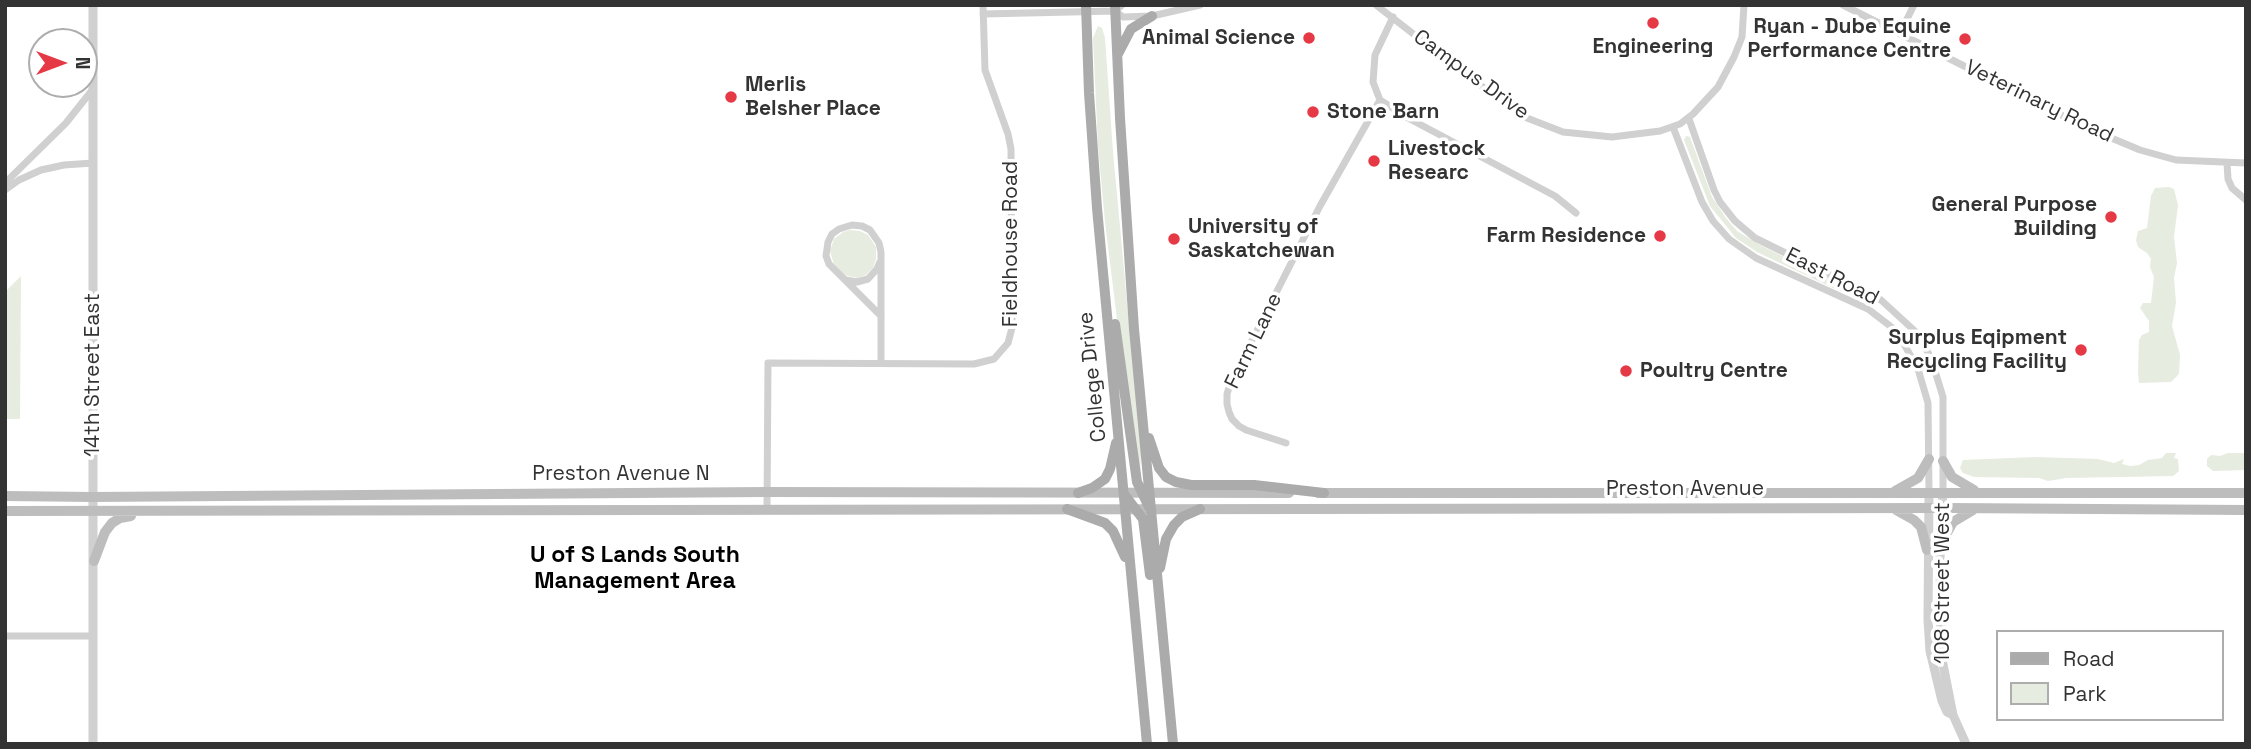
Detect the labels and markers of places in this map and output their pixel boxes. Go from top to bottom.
place label: Ryan - Dube Equine Performance Centre [1747,14,1951,64]
marker: Engineering [1645,15,1661,31]
place label: Animal Science [1142,25,1295,51]
marker: Animal Science [1301,30,1317,46]
marker: Ryan - Dube Equine Performance Centre [1957,31,1973,47]
place label: Engineering [1593,34,1713,60]
place label: Merlis Belsher Place [745,72,881,122]
marker: Merlis Belsher Place [723,89,739,105]
place label: Stone Barn [1327,99,1439,125]
marker: Stone Barn [1305,104,1321,120]
place label: Livestock Researc [1388,136,1485,186]
marker: Livestock Researc [1366,153,1382,169]
place label: General Purpose Building [1931,192,2097,242]
marker: General Purpose Building [2103,209,2119,225]
place label: University of Saskatchewan [1188,214,1335,264]
place label: Farm Residence [1486,223,1646,249]
marker: Farm Residence [1652,228,1668,244]
marker: University of Saskatchewan [1166,231,1182,247]
place label: Surplus Eqipment Recycling Facility [1887,325,2067,375]
marker: Surplus Eqipment Recycling Facility [2073,342,2089,358]
place label: Poultry Centre [1640,358,1788,384]
marker: Poultry Centre [1618,363,1634,379]

